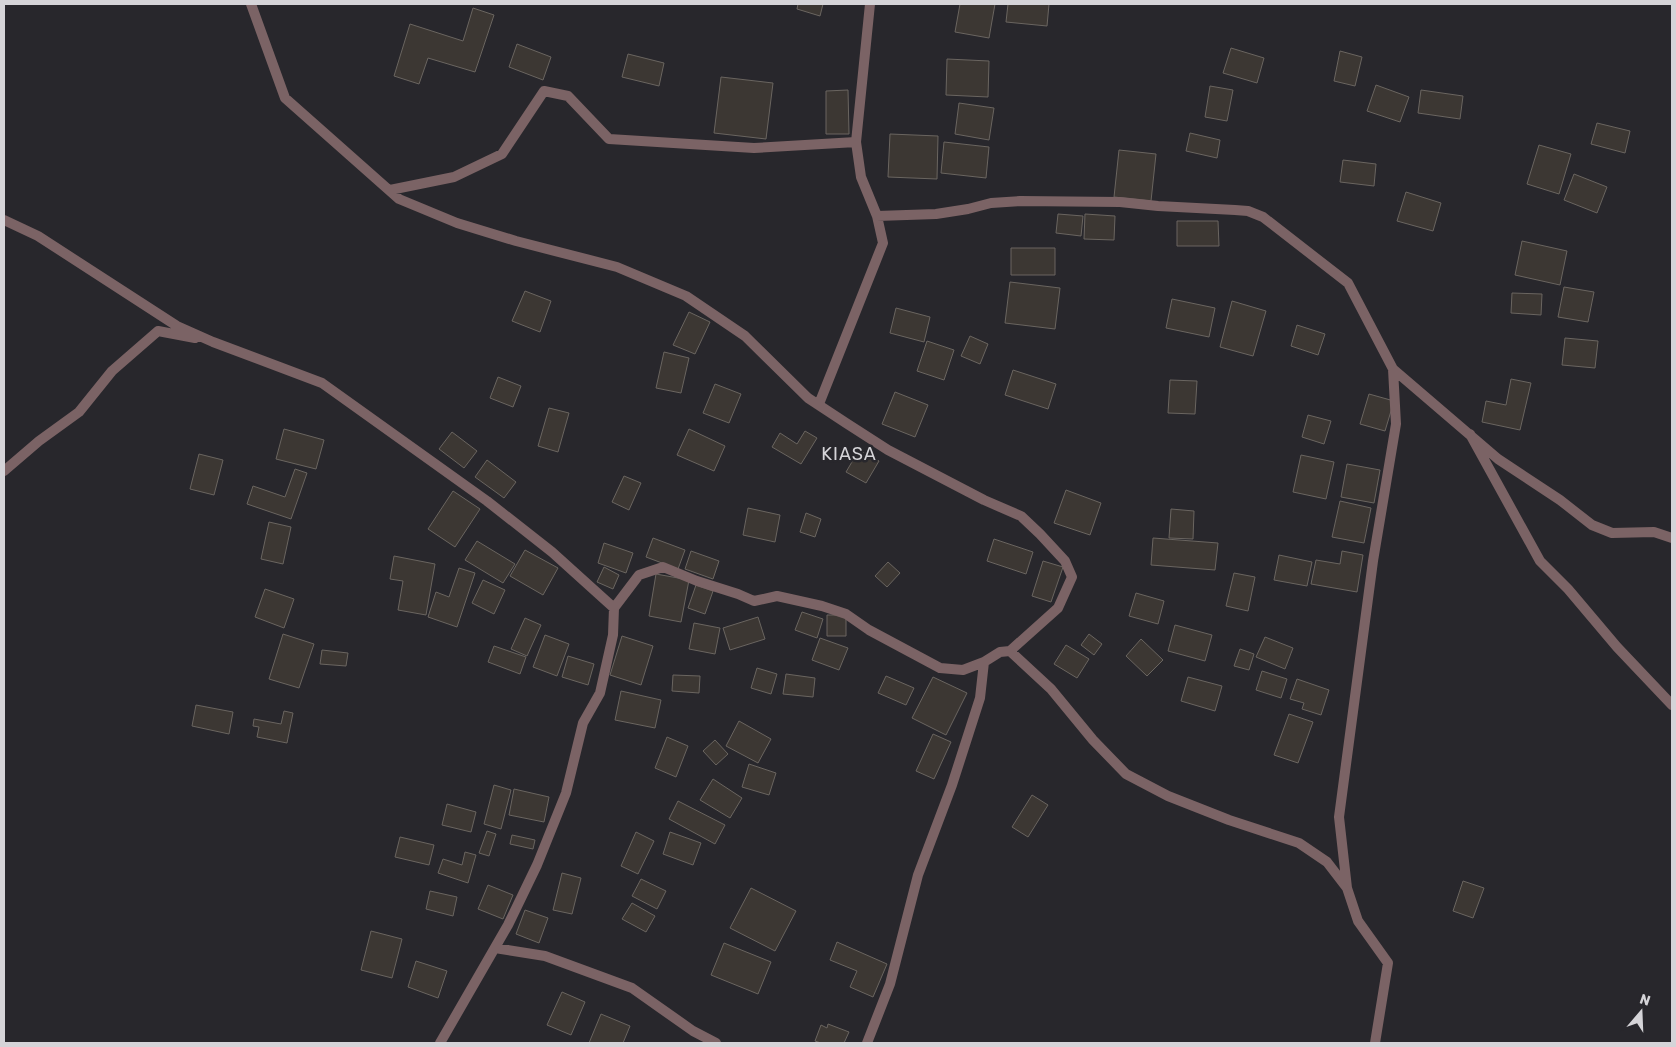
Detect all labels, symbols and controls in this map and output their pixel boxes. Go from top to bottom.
district label: KIASA [821,443,877,465]
north arrow [1616,987,1666,1037]
text: N [1638,991,1653,1010]

